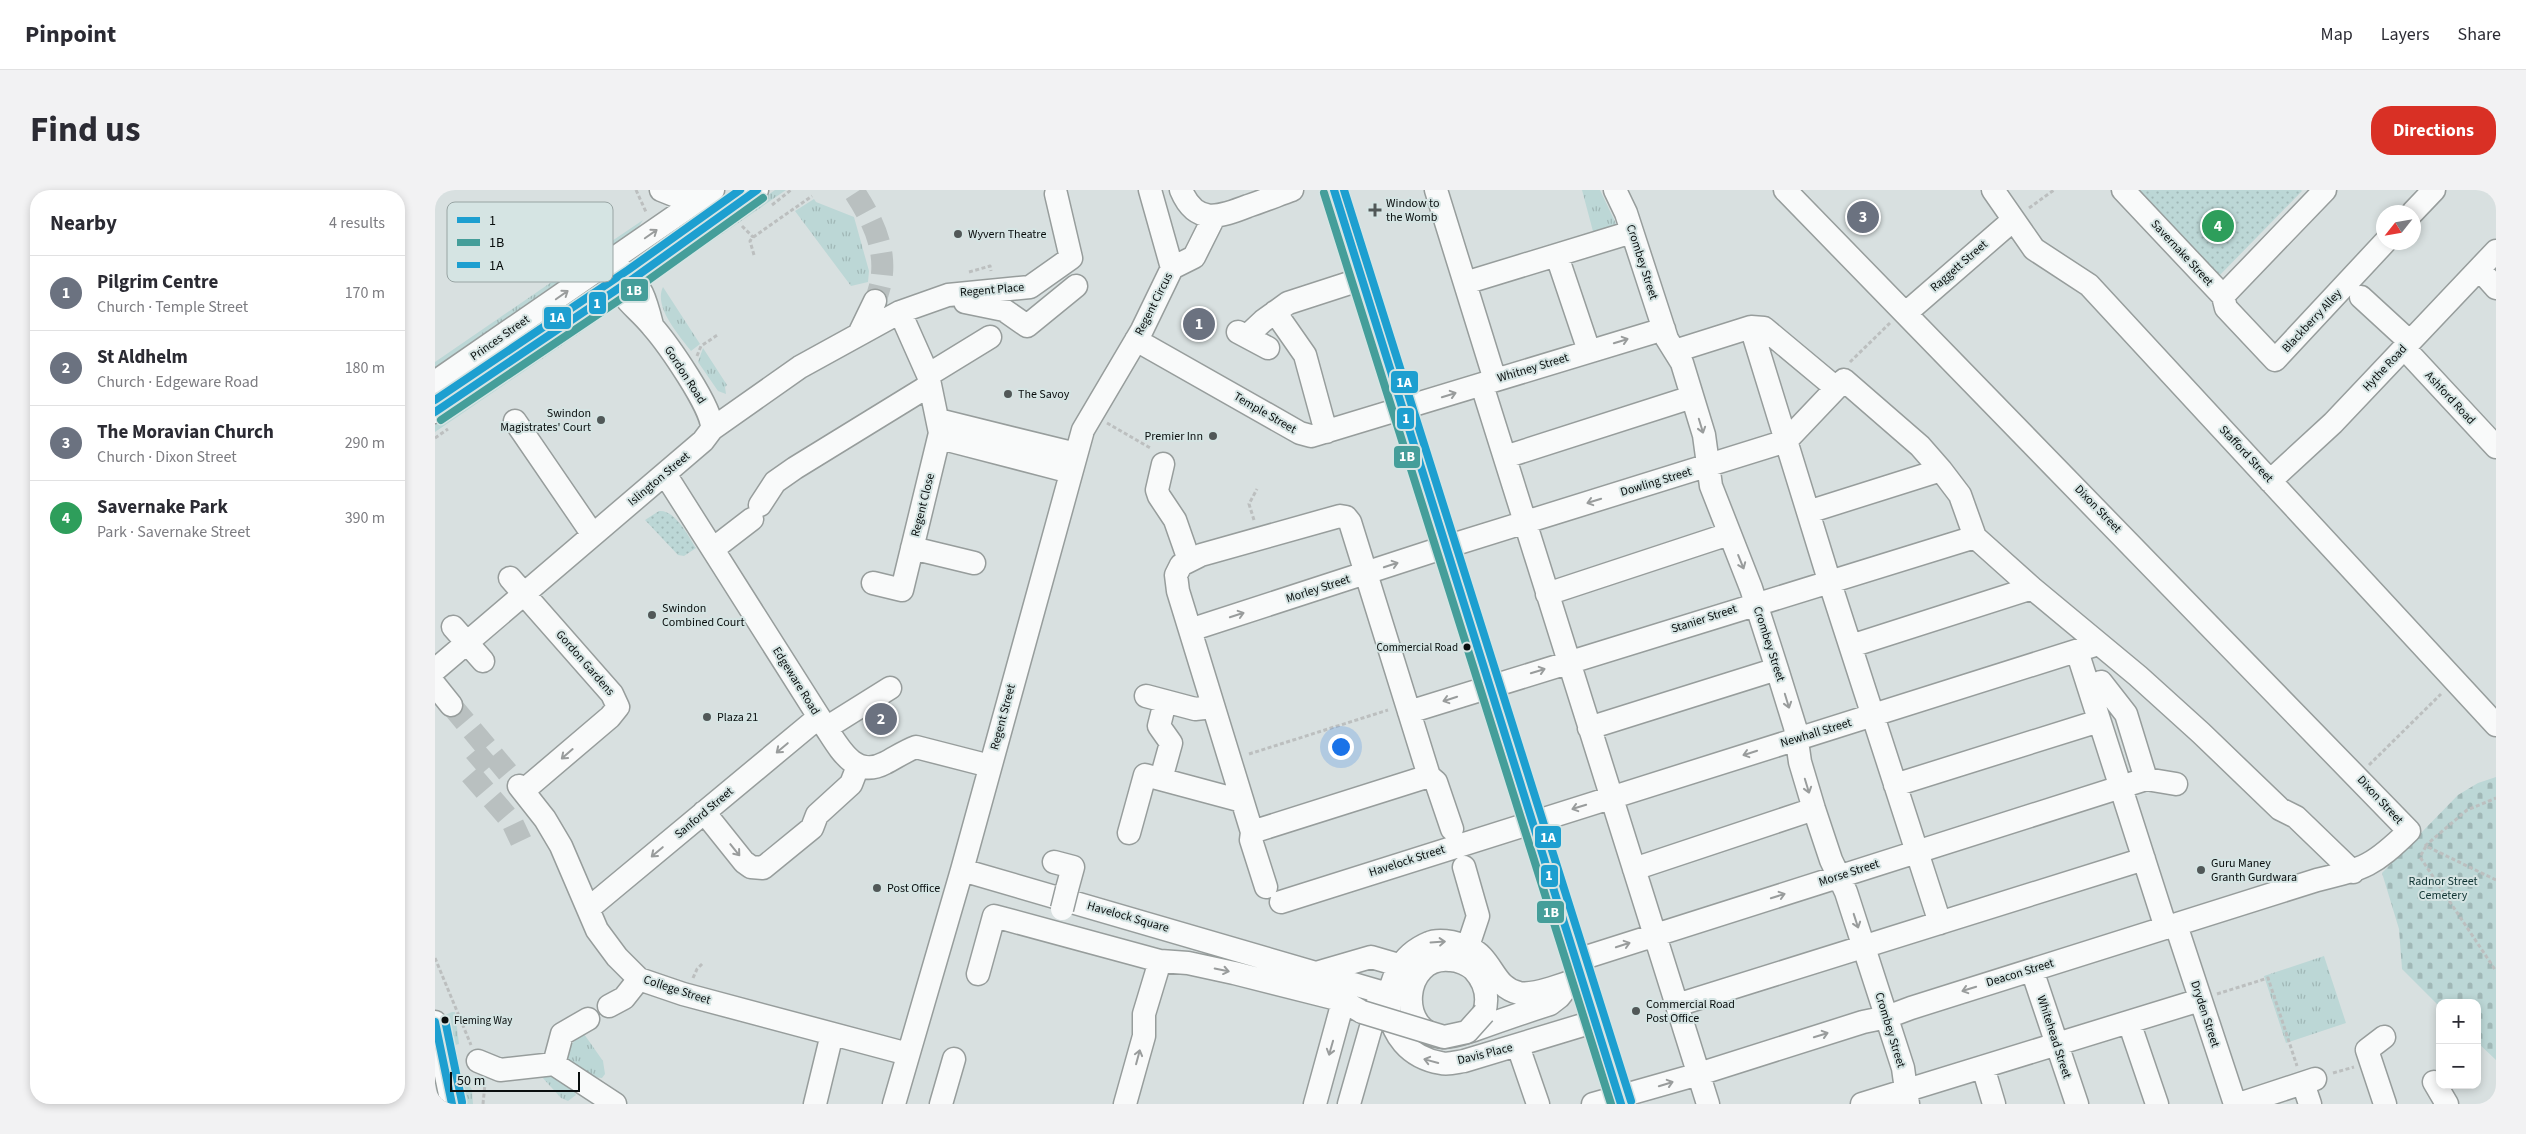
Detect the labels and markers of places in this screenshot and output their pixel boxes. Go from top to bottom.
place label: Window to the Womb [1386,195,1440,226]
pin: 3 [1847,198,1879,236]
marker: Window to the Womb [1368,203,1382,217]
pin: 4 [2202,207,2234,245]
place label: Wyvern Theatre [968,226,1046,243]
marker: Wyvern Theatre [952,228,964,240]
pin: 1 [1183,305,1215,343]
place label: The Savoy [1018,386,1070,403]
marker: The Savoy [1002,388,1014,400]
place label: Swindon Magistrates' Court [500,405,591,436]
marker: Swindon Magistrates' Court [595,414,607,426]
place label: Premier Inn [1145,428,1203,445]
marker: Premier Inn [1207,430,1219,442]
place label: Swindon Combined Court [662,600,745,631]
marker: Swindon Combined Court [646,609,658,621]
place label: Commercial Road [1376,640,1458,655]
marker: Commercial Road [1462,642,1472,652]
pin: 2 [865,700,897,738]
place label: Plaza 21 [717,709,758,726]
marker: Plaza 21 [701,711,713,723]
place label: Guru Maney Granth Gurdwara [2211,855,2297,886]
marker: Guru Maney Granth Gurdwara [2195,864,2207,876]
place label: Post Office [887,880,940,897]
marker: Post Office [871,882,883,894]
place label: Commercial Road Post Office [1646,996,1735,1027]
marker: Commercial Road Post Office [1630,1005,1642,1017]
place label: Fleming Way [454,1013,512,1028]
marker: Fleming Way [440,1015,450,1025]

